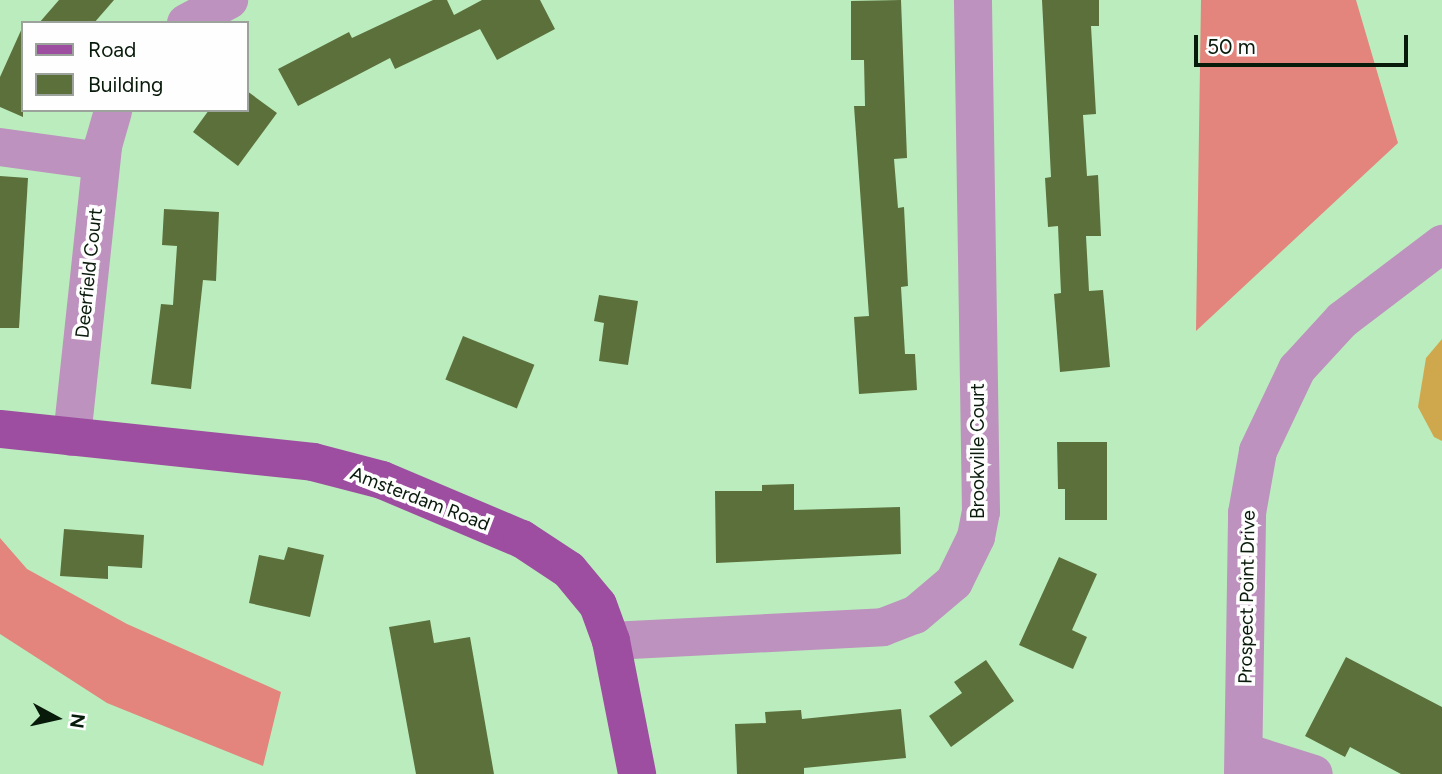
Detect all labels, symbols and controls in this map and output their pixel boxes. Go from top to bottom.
legend [21,21,248,112]
scale bar [1197,21,1410,65]
text: 50 m [1207,34,1256,59]
text: Road [88,37,136,62]
text: Building [88,72,163,97]
street label: Deerfield Court [71,207,107,339]
street label: Brookville Court [967,383,989,519]
street label: Amsterdam Road [347,462,493,536]
street label: Prospect Point Drive [1234,510,1260,684]
north arrow [21,683,91,753]
text: N [65,712,90,730]

